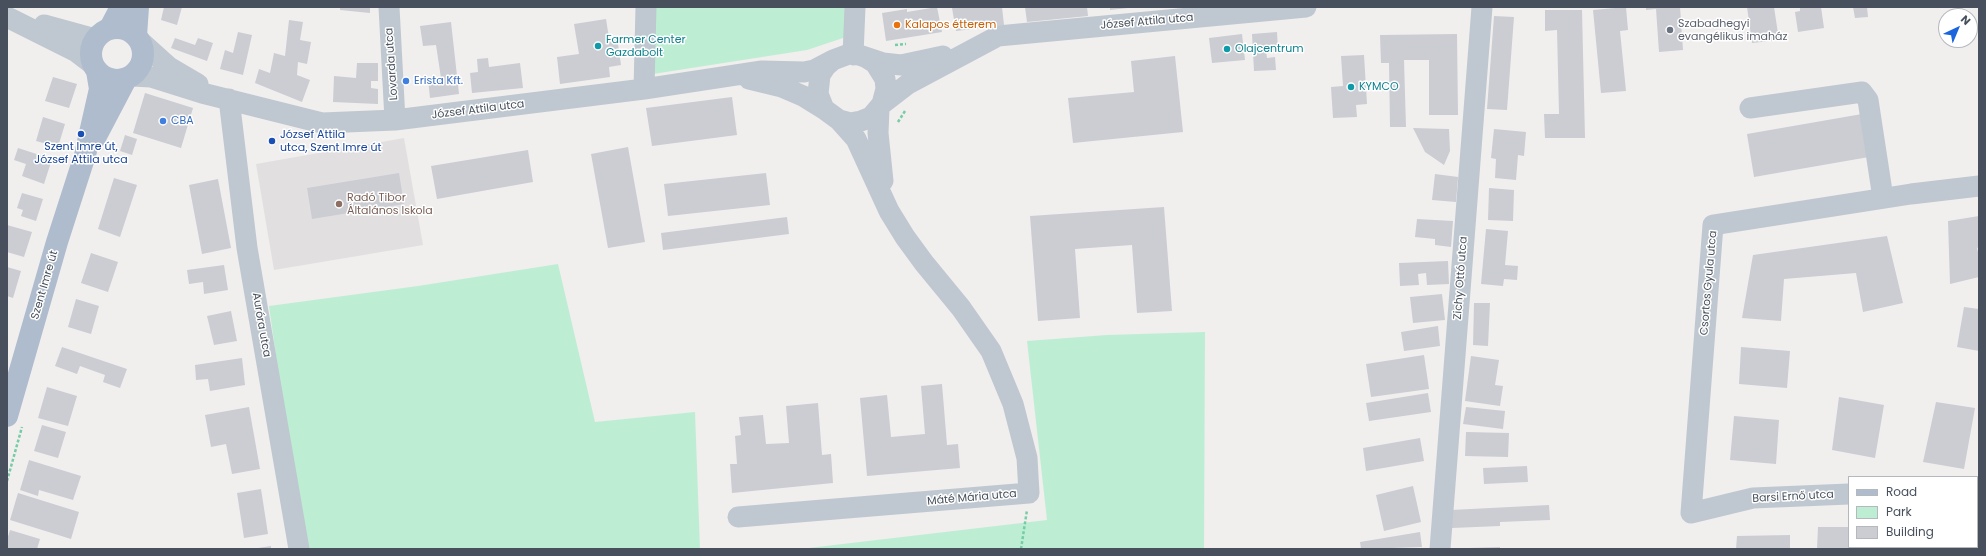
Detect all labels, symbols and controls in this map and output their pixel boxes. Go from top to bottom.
north arrow [1938,8,1978,48]
street label: József Attila utca [1100,11,1194,33]
text: N [1957,11,1974,29]
place label: Szabadhegyi evangélikus imaház [1678,17,1787,43]
place label: Kalapos étterem [905,18,996,32]
marker: Kalapos étterem [892,20,902,30]
marker: Szabadhegyi evangélikus imaház [1665,25,1675,35]
street label: Lovarda utca [383,27,401,101]
place label: Farmer Center Gazdabolt [606,33,686,59]
marker: Farmer Center Gazdabolt [593,41,603,51]
place label: Olajcentrum [1235,42,1304,56]
marker: Olajcentrum [1222,44,1232,54]
place label: Erista Kft. [414,74,463,88]
marker: Erista Kft. [401,76,411,86]
place label: KYMCO [1359,80,1399,94]
marker: KYMCO [1346,82,1356,92]
street label: József Attila utca [431,98,525,122]
place label: CBA [171,114,194,128]
marker: CBA [158,116,168,126]
place label: József Attila utca, Szent Imre út [280,128,381,154]
marker: Szent Imre út, József Attila utca [76,129,86,139]
marker: József Attila utca, Szent Imre út [267,136,277,146]
place label: Szent Imre út, József Attila utca [34,140,128,166]
place label: Radó Tibor Általános Iskola [347,191,433,217]
marker: Radó Tibor Általános Iskola [334,199,344,209]
street label: Csortos Gyula utca [1698,230,1720,336]
street label: Zichy Ottó utca [1452,236,1470,320]
street label: Szent Imre út [29,249,61,321]
street label: Auróra utca [249,292,273,358]
legend [1848,476,1978,548]
text: Road [1886,483,1917,500]
street label: Máté Mária utca [927,488,1017,508]
street label: Barsi Ernő utca [1752,488,1834,506]
text: Park [1886,503,1912,520]
text: Building [1886,523,1934,540]

